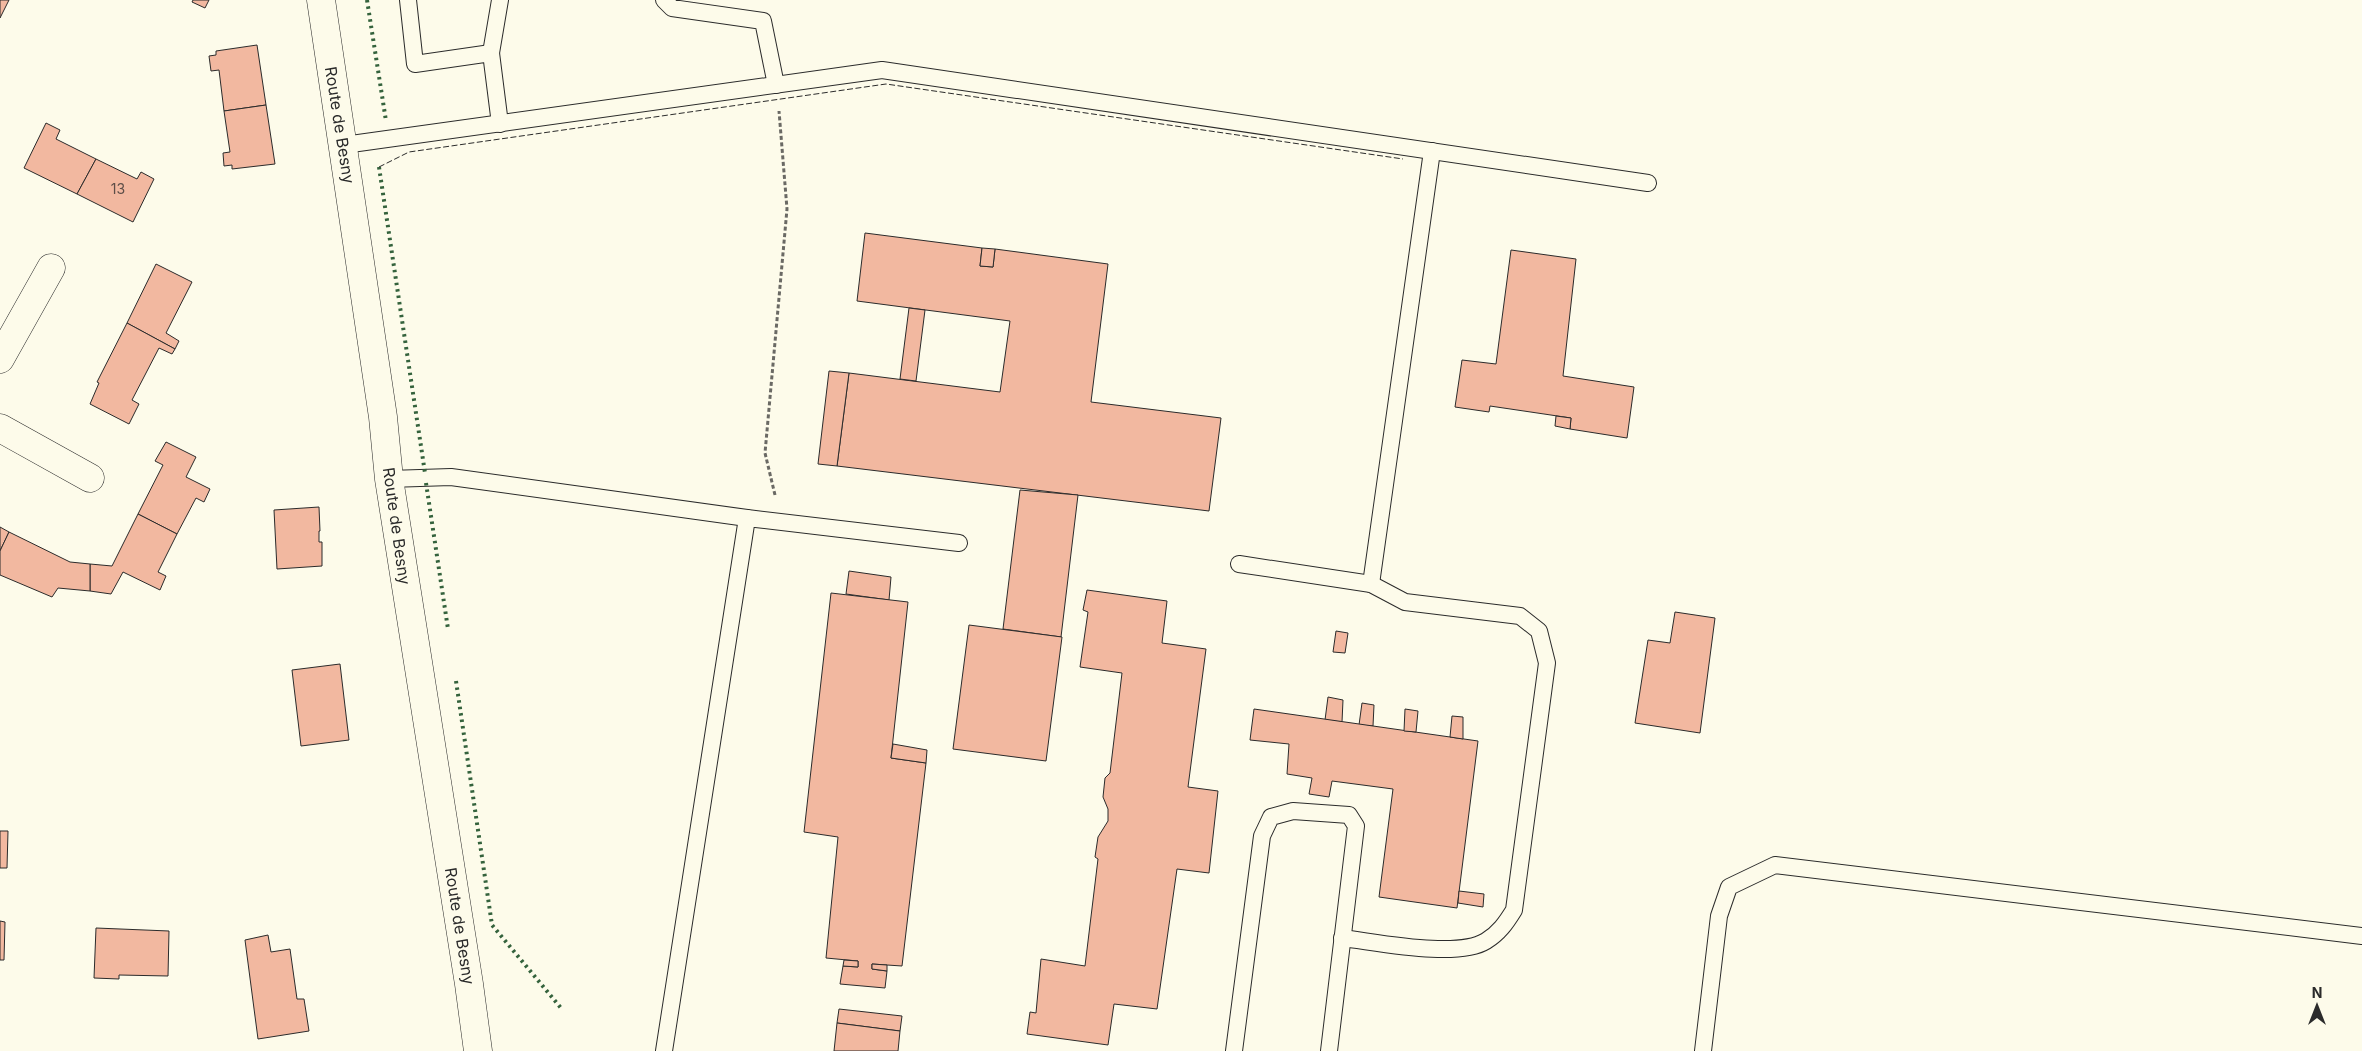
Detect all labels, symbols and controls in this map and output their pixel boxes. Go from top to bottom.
street label: Route de Besny [321,65,359,185]
house number: 13 [111,180,125,197]
street label: Route de Besny [379,466,415,586]
street label: Route de Besny [441,866,479,986]
north arrow [2292,981,2342,1031]
text: N [2312,984,2322,1001]

